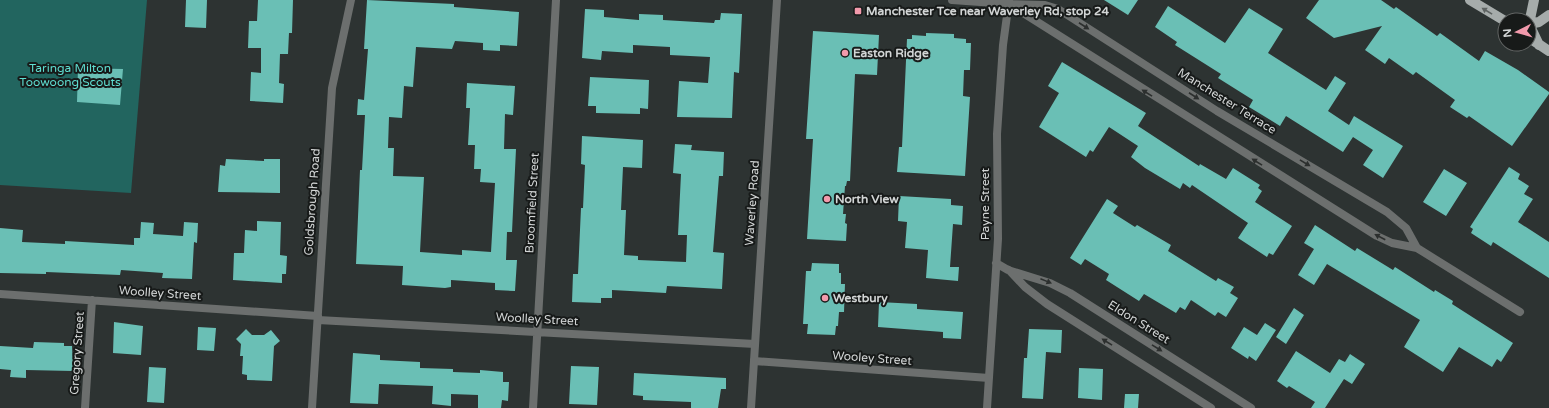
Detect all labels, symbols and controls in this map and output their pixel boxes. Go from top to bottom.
place label: Manchester Tce near Waverley Rd, stop 24 [866,4,1110,19]
marker: Manchester Tce near Waverley Rd, stop 24 [853,6,863,16]
one-way arrow [1481,7,1493,14]
north arrow [1497,12,1537,52]
one-way arrow [1079,22,1089,30]
text: N [1501,28,1514,38]
place label: Easton Ridge [853,46,929,61]
marker: Easton Ridge [840,48,850,58]
park label: Taringa Milton Toowoong Scouts [19,61,121,89]
street label: Manchester Terrace [1175,65,1279,137]
one-way arrow [1141,89,1153,96]
one-way arrow [1188,92,1200,99]
street label: Goldsbrough Road [301,148,323,256]
street label: Broomfield Street [522,152,542,254]
one-way arrow [1251,158,1263,165]
one-way arrow [1300,159,1310,167]
street label: Waverley Road [742,160,762,246]
street label: Payne Street [978,167,992,240]
place label: North View [835,192,899,206]
marker: North View [822,194,832,204]
one-way arrow [1374,234,1386,241]
one-way arrow [1040,279,1052,285]
street label: Woolley Street [118,283,202,303]
place label: Westbury [833,291,888,306]
marker: Westbury [820,293,830,303]
street label: Eldon Street [1106,297,1173,347]
street label: Gregory Street [67,310,87,395]
street label: Woolley Street [495,310,579,328]
one-way arrow [1102,338,1112,346]
one-way arrow [1151,344,1163,351]
street label: Wooley Street [832,348,913,368]

